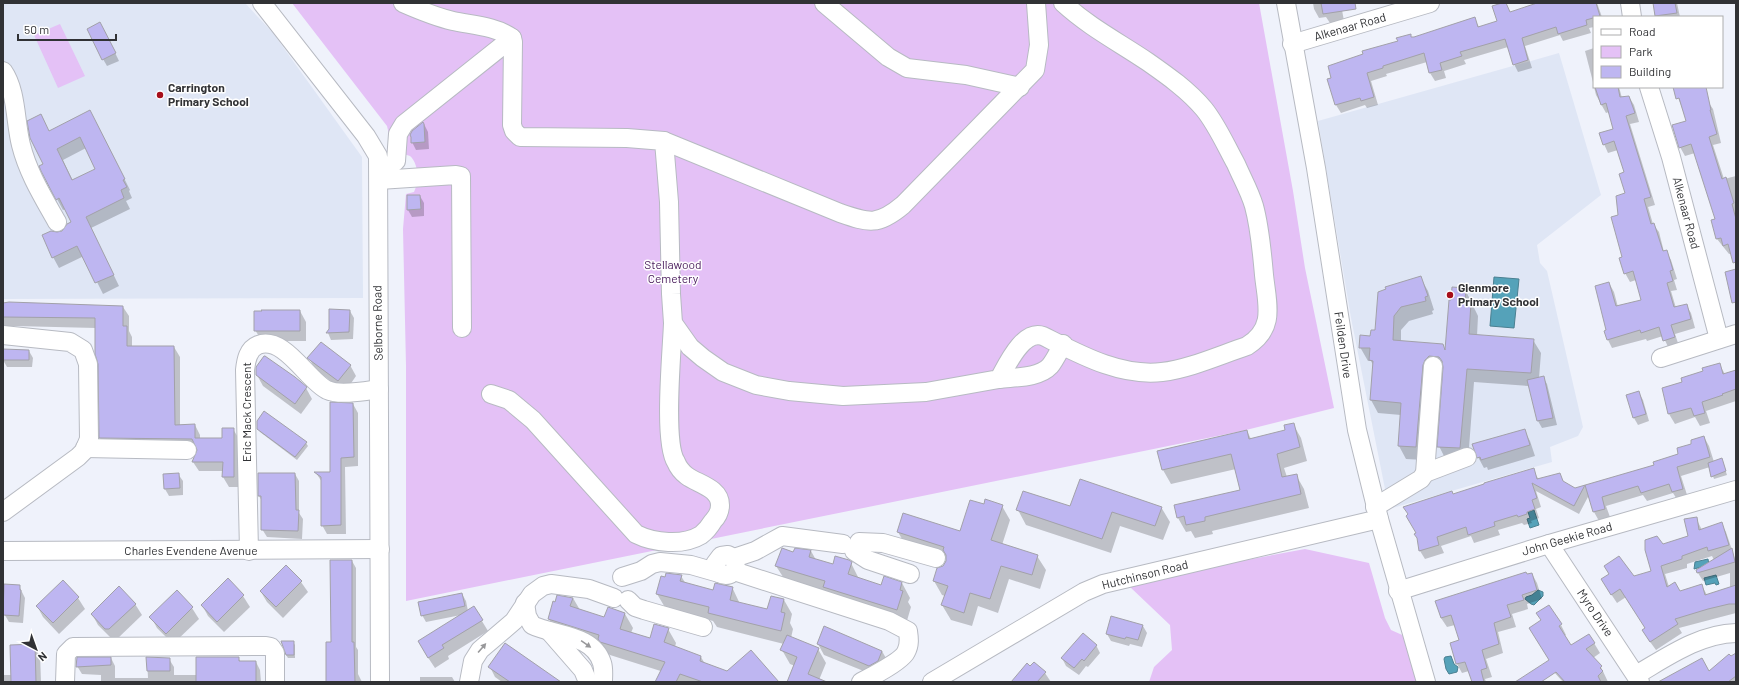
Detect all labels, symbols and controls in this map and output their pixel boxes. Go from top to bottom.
street label: Alkenaar Road [1312,9,1387,43]
scale bar [18,16,116,42]
legend [1593,16,1723,88]
text: 50 m [24,22,49,36]
text: Road [1629,24,1656,38]
text: Park [1629,44,1653,58]
text: Building [1629,64,1671,78]
place label: Carrington Primary School [168,80,249,108]
marker: Carrington Primary School [155,90,165,100]
street label: Alkenaar Road [1671,175,1703,250]
park label: Stellawood Cemetery [644,257,702,285]
place label: Glenmore Primary School [1458,280,1539,308]
street label: Selborne Road [369,285,385,361]
marker: Glenmore Primary School [1445,290,1455,300]
street label: Feilden Drive [1332,311,1356,379]
street label: Eric Mack Crescent [239,362,253,462]
street label: John Geekie Road [1520,518,1614,558]
street label: Charles Evendene Avenue [124,543,258,557]
street label: Hutchinson Road [1100,557,1189,592]
street label: Myro Drive [1575,586,1617,639]
north arrow [16,629,56,669]
one-way arrow [581,640,591,648]
one-way arrow [478,643,487,653]
text: N [36,650,50,664]

